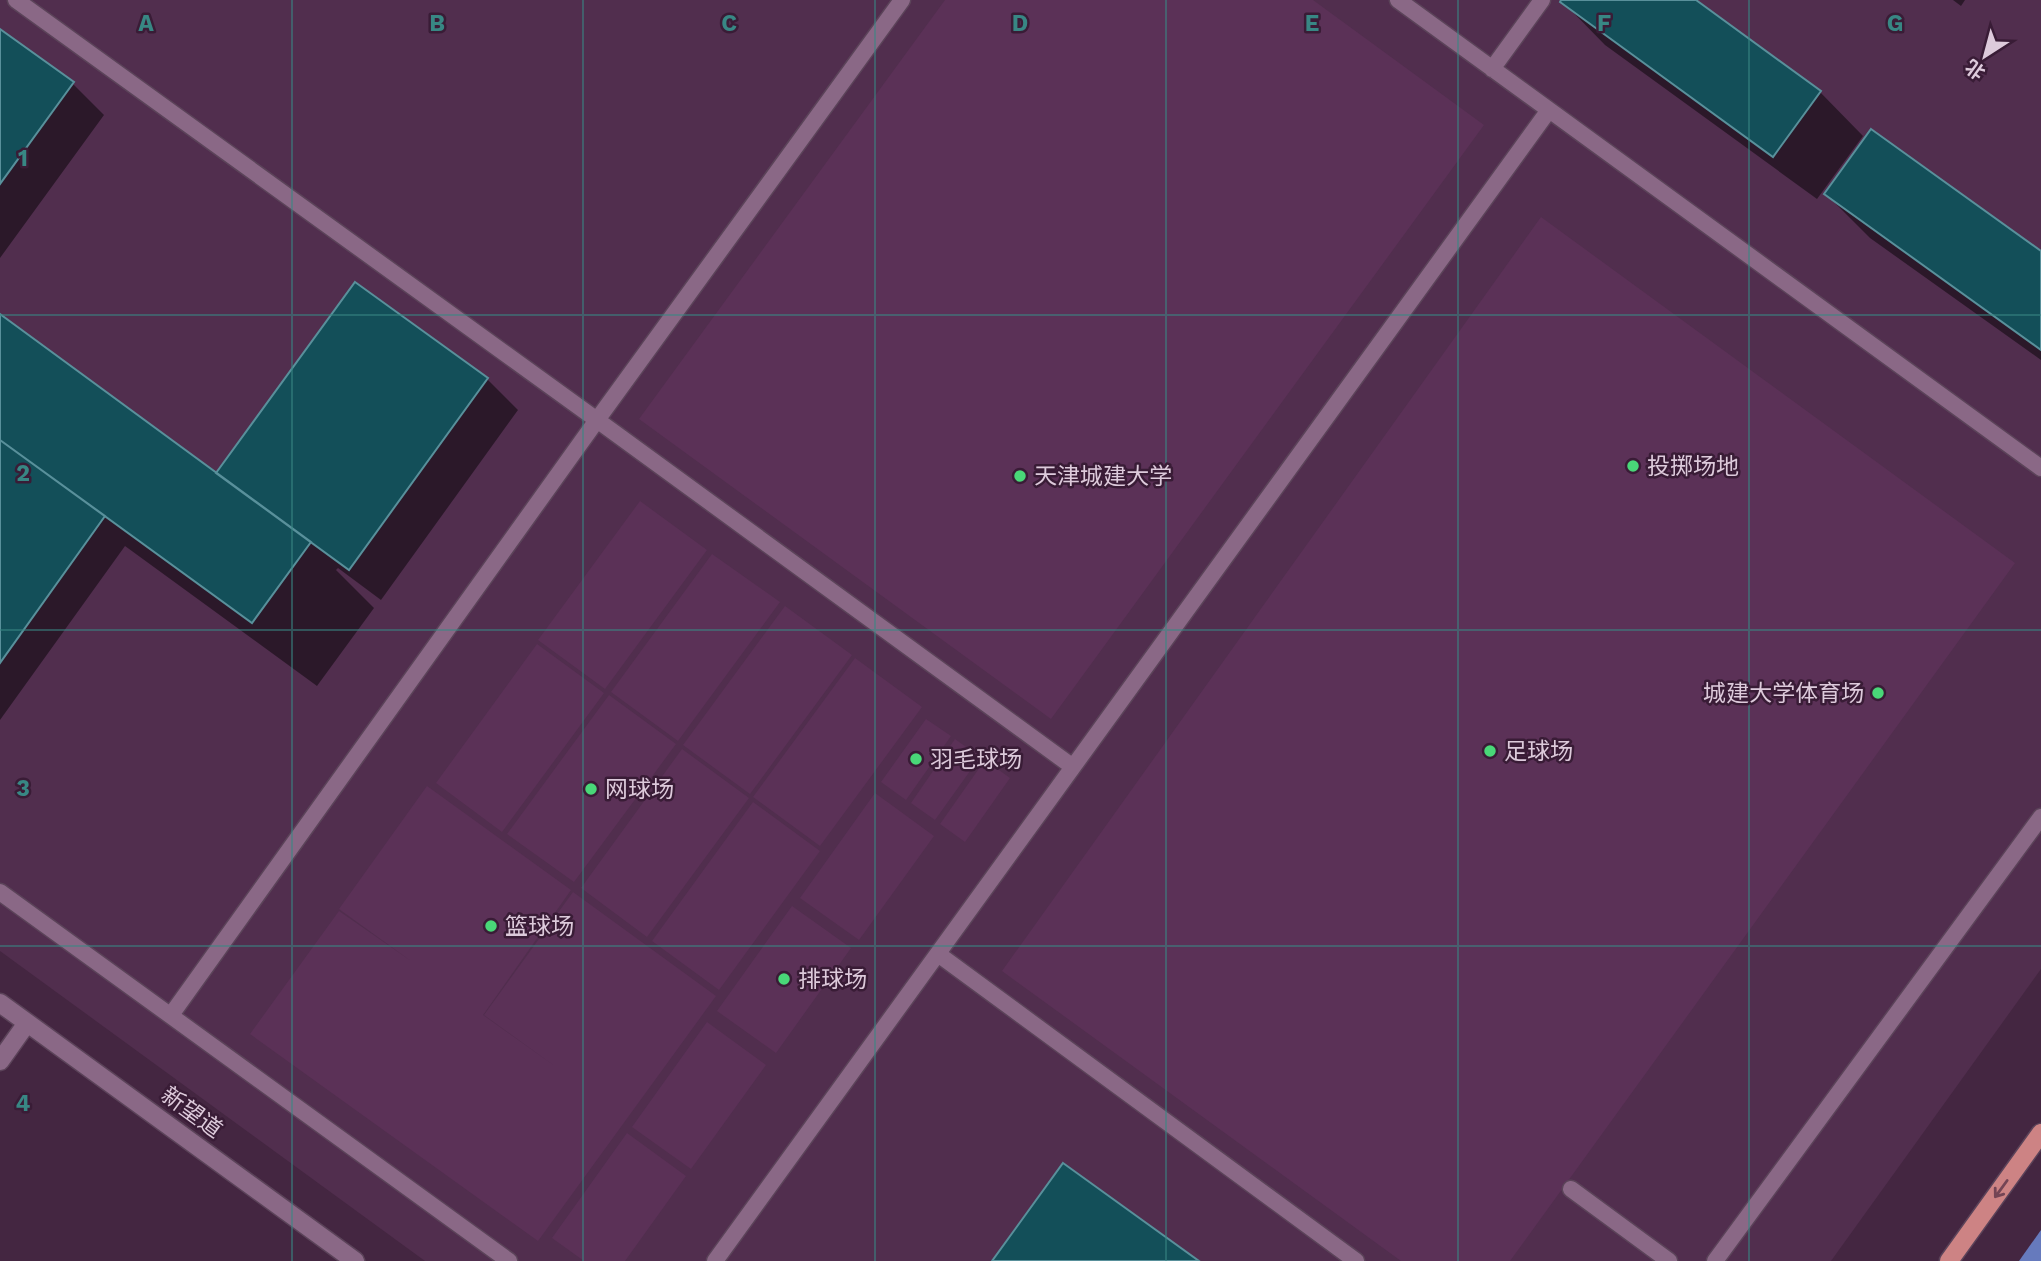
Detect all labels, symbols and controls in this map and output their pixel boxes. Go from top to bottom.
text: A [138,10,154,37]
text: B [429,10,445,37]
text: C [721,10,737,37]
text: D [1012,10,1028,37]
text: E [1305,10,1319,37]
text: F [1597,10,1611,37]
text: G [1887,10,1903,37]
north arrow [1950,21,2020,91]
text: 北 [1961,54,1990,84]
text: 1 [18,145,28,172]
place label: 投掷场地 [1647,453,1739,480]
marker: 投掷场地 [1625,458,1641,474]
text: 2 [16,460,30,487]
place label: 天津城建大学 [1034,463,1172,490]
marker: 天津城建大学 [1012,468,1028,484]
place label: 城建大学体育场 [1703,680,1864,707]
marker: 城建大学体育场 [1870,685,1886,701]
place label: 足球场 [1504,738,1573,765]
marker: 足球场 [1482,743,1498,759]
place label: 羽毛球场 [930,746,1022,773]
marker: 羽毛球场 [908,751,924,767]
text: 3 [16,775,30,802]
place label: 网球场 [605,776,674,803]
marker: 网球场 [583,781,599,797]
place label: 篮球场 [505,913,574,940]
marker: 篮球场 [483,918,499,934]
place label: 排球场 [798,966,867,993]
marker: 排球场 [776,971,792,987]
street label: 新望道 [156,1081,228,1144]
text: 4 [16,1090,31,1117]
one-way arrow [1994,1179,2008,1198]

